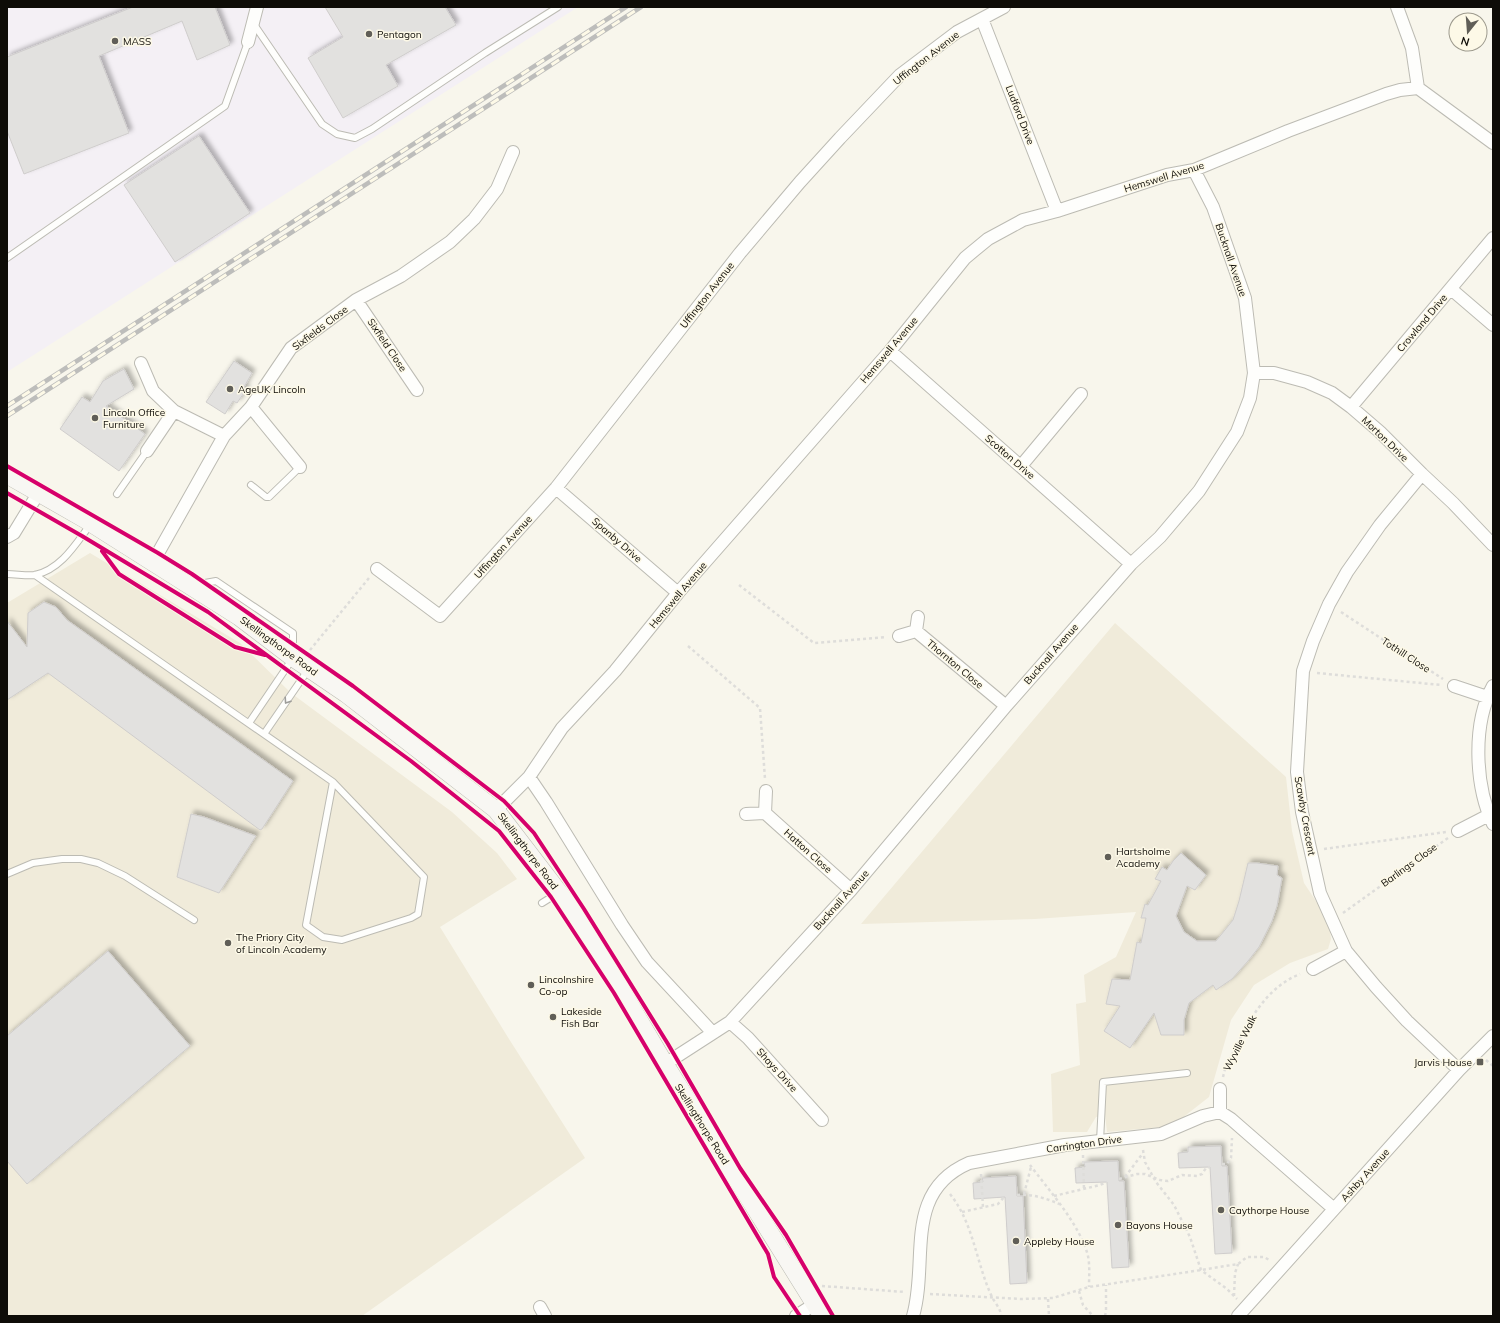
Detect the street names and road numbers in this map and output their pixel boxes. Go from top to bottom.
street label: Uffington Avenue [890,28,962,88]
street label: Ludford Drive [1003,84,1037,146]
street label: Hemswell Avenue [1122,159,1206,195]
street label: Bucknall Avenue [1212,222,1250,298]
street label: Uffington Avenue [677,259,737,331]
street label: Crowland Drive [1394,291,1450,355]
street label: Sixfields Close [290,303,350,353]
street label: Hemswell Avenue [857,314,921,386]
street label: Sixfield Close [364,316,410,374]
street label: Morton Drive [1359,413,1411,465]
street label: Scotton Drive [982,432,1038,482]
street label: Uffington Avenue [471,513,535,581]
street label: Spanby Drive [589,515,645,565]
street label: Hemswell Avenue [646,559,710,631]
street label: Skellingthorpe Road [238,613,320,679]
street label: Bucknall Avenue [1021,621,1081,687]
street label: Tothill Close [1379,634,1433,676]
street label: Thornton Close [924,637,986,691]
street label: Scawby Crescent [1292,775,1318,857]
street label: Skellingthorpe Road [495,810,561,892]
street label: Hatton Close [781,826,835,876]
street label: Barlings Close [1378,840,1440,890]
street label: Bucknall Avenue [810,867,872,933]
street label: Wyville Walk [1220,1012,1260,1073]
street label: Shays Drive [754,1045,800,1095]
street label: Skellingthorpe Road [672,1081,732,1167]
street label: Carrington Drive [1045,1132,1123,1156]
street label: Ashby Avenue [1338,1146,1392,1204]

